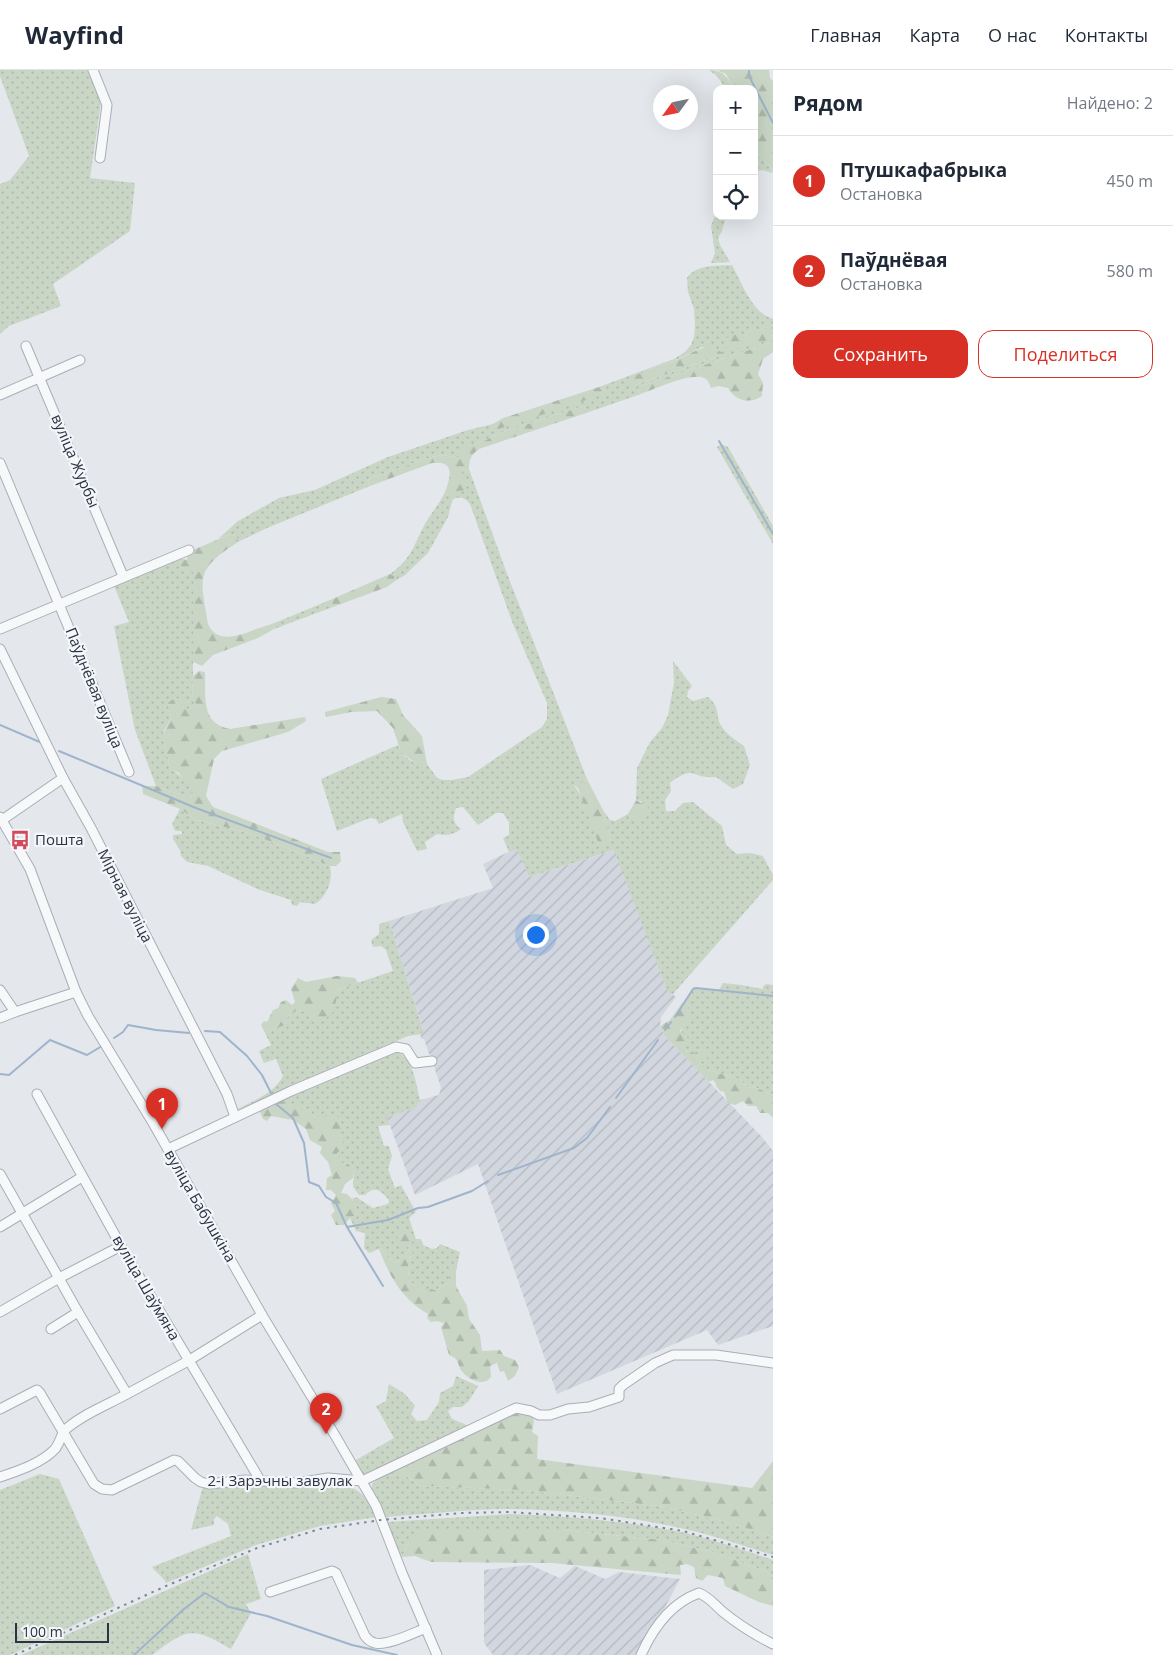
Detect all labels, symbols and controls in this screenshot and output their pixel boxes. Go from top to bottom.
text: Wayfind [25,18,124,51]
text: Главная [810,23,882,47]
text: Карта [910,23,960,47]
text: О нас [988,23,1037,47]
text: Контакты [1065,23,1148,47]
north arrow [653,85,698,130]
map controls [713,85,758,220]
button: + [713,85,758,130]
text: Рядом [793,89,863,117]
text: Найдено: 2 [1067,92,1153,114]
button: − [713,130,758,175]
text: Птушкафабрыка [840,157,1007,183]
text: 1 [804,170,814,192]
text: 450 m [1107,170,1153,192]
button: locate [713,175,758,220]
text: Остановка [840,183,923,205]
text: Паўднёвая [840,247,948,273]
text: 2 [804,260,814,282]
text: 580 m [1107,260,1153,282]
text: Остановка [840,273,923,295]
button: Сохранить [793,330,968,378]
button: Поделиться [978,330,1153,378]
street label: вуліца Журбы [47,411,105,510]
street label: Паўднёвая вуліца [62,624,128,751]
bus stop icon: Пошта [9,829,31,851]
place label: Пошта [35,829,84,849]
street label: Мірная вуліца [94,845,158,946]
your location [523,922,549,948]
pin: 1 [146,1088,178,1129]
street label: вуліца Бабушкіна [161,1146,241,1265]
street label: вуліца Шаўмяна [109,1231,185,1344]
pin: 2 [310,1393,342,1434]
street label: 2-і Зарэчны завулак [207,1470,353,1490]
scale bar [15,1620,109,1643]
text: 100 m [22,1622,63,1641]

